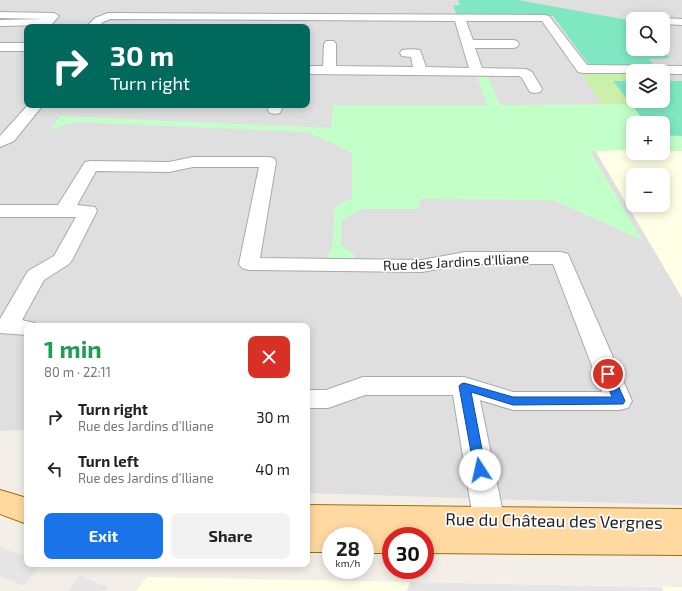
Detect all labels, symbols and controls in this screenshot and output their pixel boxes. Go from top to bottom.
map controls [626,12,670,212]
button: search [626,12,670,56]
text: 30 m [110,38,174,72]
icon: right [44,40,96,92]
button: layers [626,64,670,108]
text: Turn right [110,72,190,94]
button: + [626,116,670,160]
button: − [626,168,670,212]
street label: Rue des Jardins d'Iliane [383,249,529,274]
text: 1 min [44,334,102,363]
button: close [248,336,290,378]
pin [591,357,625,391]
icon: arrive [597,363,619,385]
text: 80 m · 22:11 [44,364,111,380]
text: Turn right [78,400,148,418]
icon: right [44,406,66,428]
text: 30 m [256,408,290,426]
text: Rue des Jardins d'Iliane [78,418,214,434]
position arrow [459,449,501,491]
text: Turn left [78,452,139,470]
icon: left [44,458,66,480]
text: 40 m [255,460,290,478]
text: Rue des Jardins d'Iliane [78,470,214,486]
street label: Rue du Château des Vergnes [445,508,663,533]
button: Exit [44,513,163,559]
button: Share [171,513,290,559]
speed limit sign: 30 [382,527,434,579]
text: 28 [336,536,360,560]
text: km/h [336,557,360,569]

